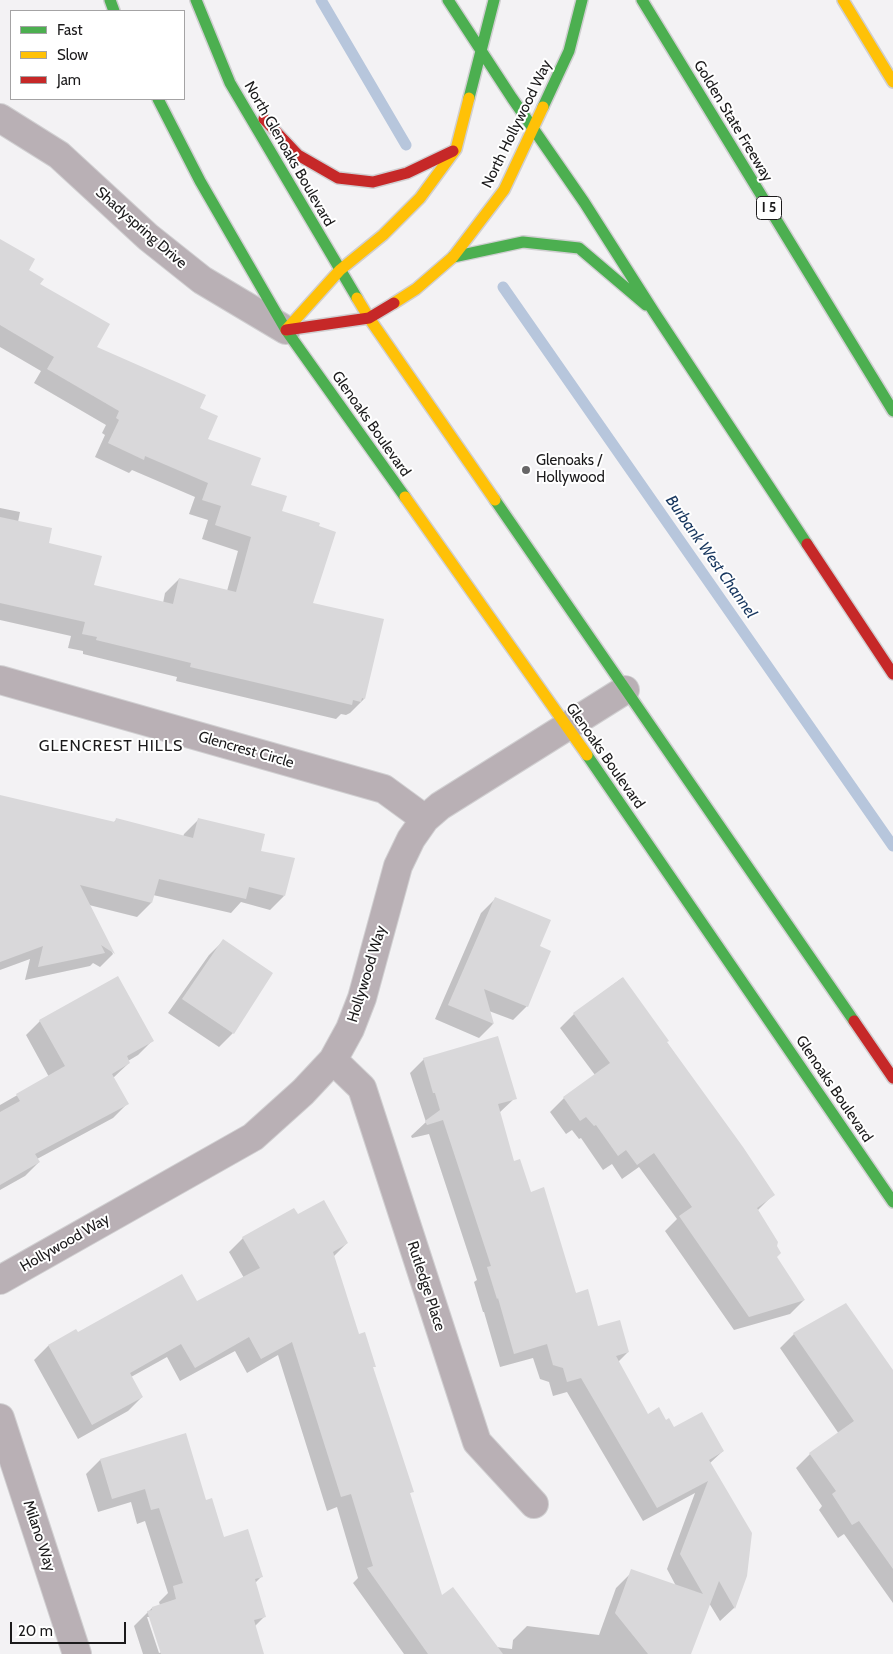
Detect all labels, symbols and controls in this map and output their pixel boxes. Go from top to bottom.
legend [10,10,185,100]
text: Fast [57,21,82,39]
text: Slow [57,46,88,64]
street label: North Hollywood Way [478,57,556,191]
street label: Golden State Freeway [690,57,776,185]
text: Jam [57,71,81,89]
street label: North Glenoaks Boulevard [240,78,338,230]
street label: Shadyspring Drive [92,183,190,273]
road number: I 5 [756,197,782,220]
street label: Glenoaks Boulevard [328,368,414,480]
place label: Glenoaks / Hollywood [536,452,605,487]
marker: Glenoaks / Hollywood [520,464,532,476]
water label: Burbank West Channel [661,492,761,622]
street label: Glenoaks Boulevard [562,700,648,812]
street label: Glencrest Circle [196,728,296,772]
district label: GLENCREST HILLS [37,736,185,756]
street label: Hollywood Way [344,923,390,1025]
street label: Glenoaks Boulevard [792,1032,876,1146]
street label: Hollywood Way [17,1210,113,1276]
street label: Rutledge Place [403,1239,449,1333]
street label: Milano Way [19,1498,59,1574]
scale bar [12,1612,129,1644]
text: 20 m [18,1622,53,1640]

